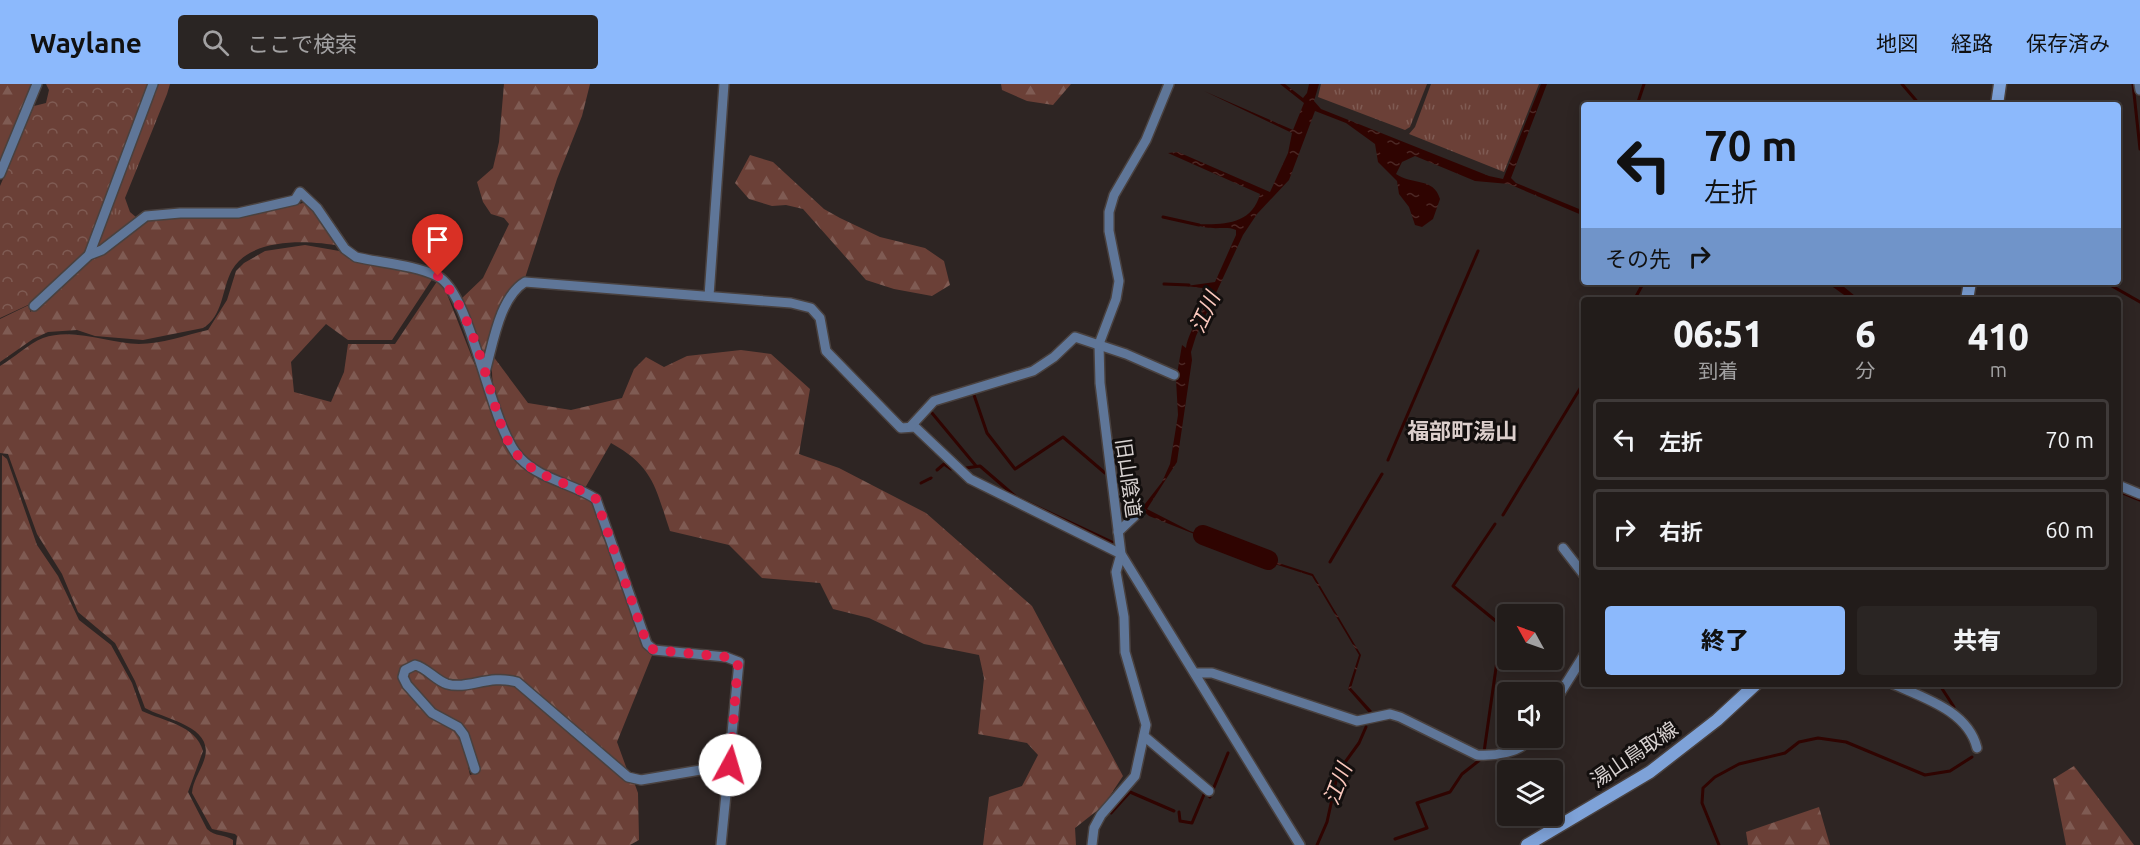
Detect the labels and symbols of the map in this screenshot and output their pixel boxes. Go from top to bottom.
pin [412,214,463,276]
water label: 江川 [1184,286,1225,336]
district label: 福部町湯山 [1407,418,1517,443]
street label: 旧山陰道 [1112,437,1146,519]
north arrow [1497,604,1563,670]
street label: 湯山鳥取線 [1586,717,1682,791]
position arrow [698,733,762,797]
water label: 江川 [1318,758,1356,808]

